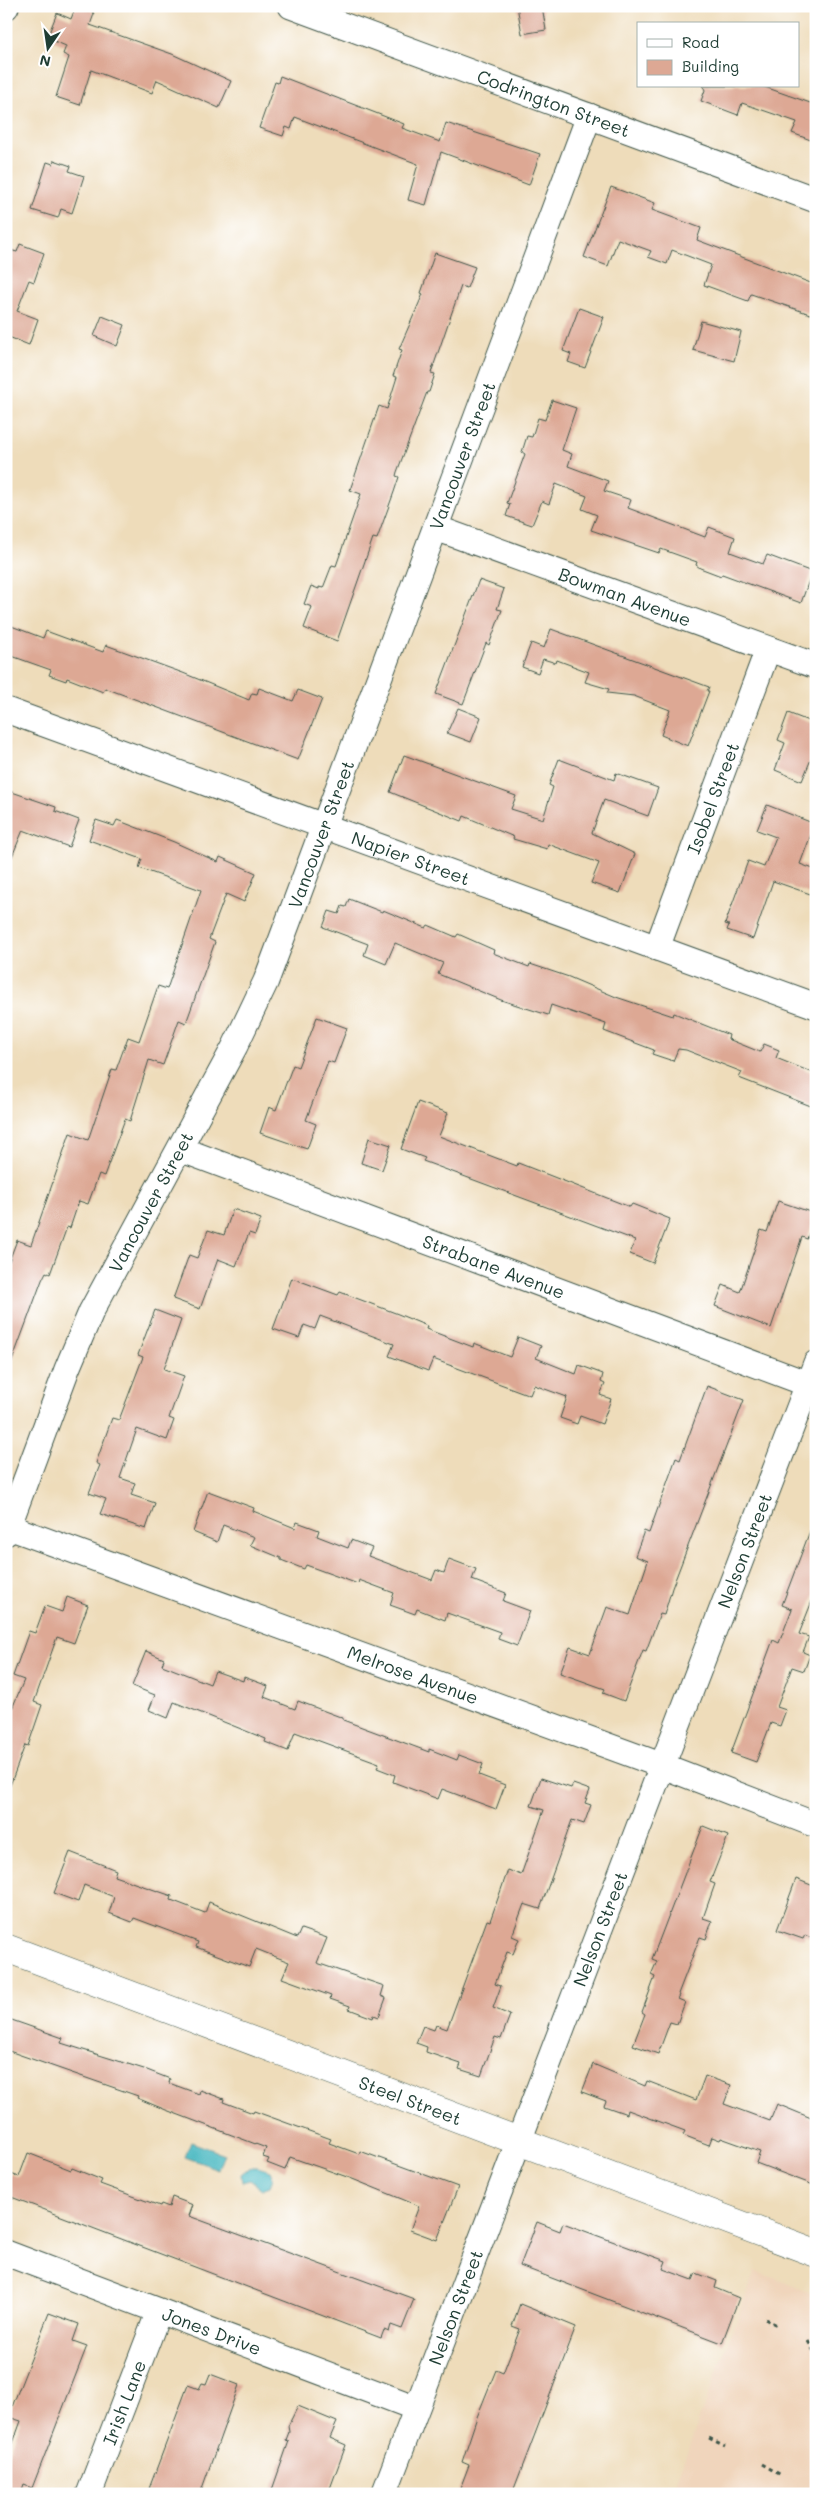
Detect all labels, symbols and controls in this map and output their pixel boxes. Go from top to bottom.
north arrow [22,22,72,72]
legend [637,22,800,88]
text: Road [682,32,719,52]
text: N [38,51,52,72]
text: Building [682,56,739,76]
street label: Codrington Street [474,64,634,142]
street label: Vancouver Street [423,378,501,533]
street label: Bowman Avenue [555,562,695,632]
street label: Isobel Street [681,739,744,857]
street label: Vancouver Street [282,757,359,912]
street label: Napier Street [348,825,473,891]
street label: Vancouver Street [103,1127,198,1277]
street label: Strabane Avenue [419,1229,568,1304]
street label: Nelson Street [711,1489,777,1612]
street label: Melrose Avenue [344,1640,482,1710]
street label: Nelson Street [567,1868,633,1990]
street label: Steel Street [356,2070,465,2130]
street label: Nelson Street [422,2246,488,2368]
street label: Jones Drive [159,2301,265,2360]
street label: Irish Lane [97,2357,151,2448]

